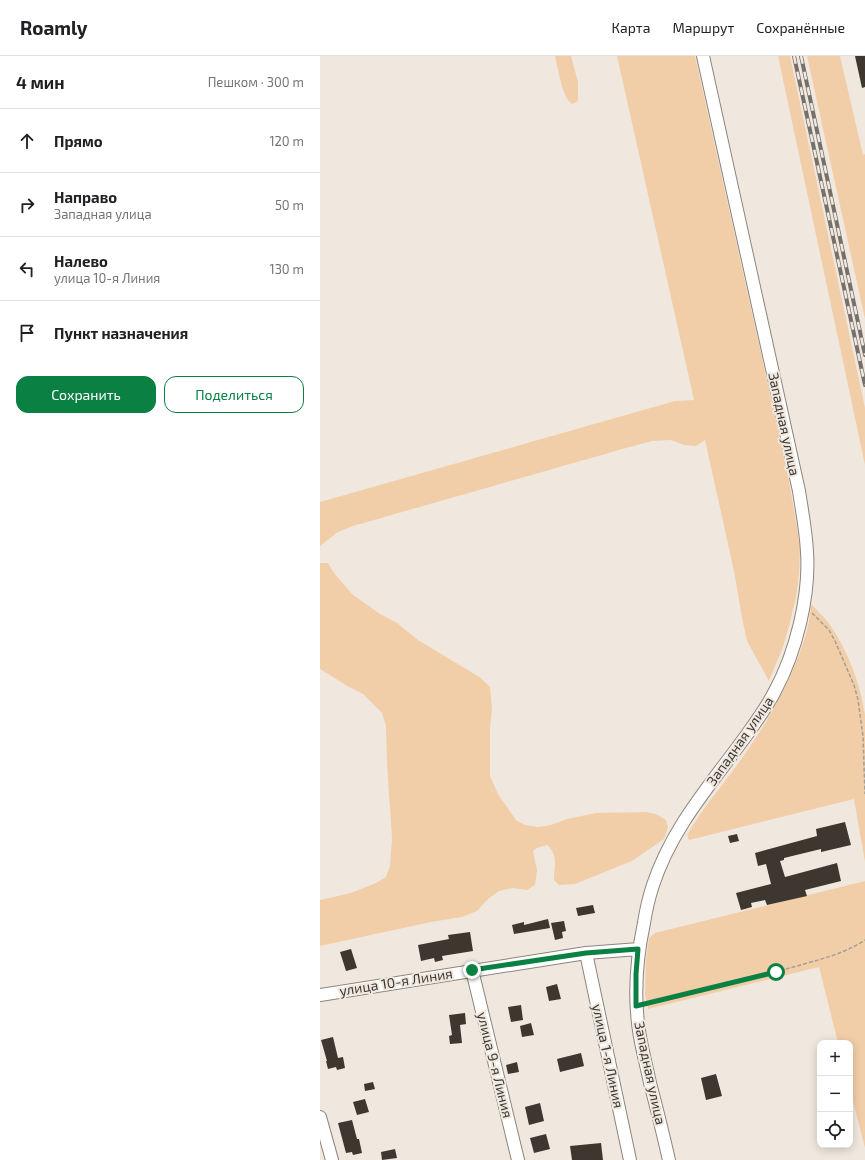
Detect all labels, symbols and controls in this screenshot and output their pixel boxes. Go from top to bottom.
text: Roamly [20,16,87,39]
text: Карта [612,19,650,36]
text: Маршрут [672,19,734,36]
text: Сохранённые [756,19,845,36]
text: 4 мин [16,72,65,92]
text: Пешком · 300 m [208,74,304,90]
icon: ahead [16,130,38,152]
text: Прямо [54,132,103,150]
text: 120 m [269,133,304,149]
text: Направо [54,188,117,206]
icon: right [16,194,38,216]
text: 50 m [275,197,304,213]
text: Западная улица [54,206,152,222]
text: Налево [54,252,108,270]
icon: left [16,258,38,280]
text: 130 m [269,261,304,277]
text: улица 10-я Линия [54,270,160,286]
icon: arrive [16,322,38,344]
text: Пункт назначения [54,324,188,342]
street label: Западная улица [765,371,804,477]
button: Сохранить [16,376,156,413]
button: Поделиться [164,376,304,413]
street label: Западная улица [702,693,777,789]
route end [463,961,481,979]
route start [767,963,785,981]
street label: улица 10-я Линия [338,964,454,999]
street label: улица 1-я Линия [589,1002,628,1110]
street label: улица 9-я Линия [474,1010,517,1120]
street label: Западная улица [631,1020,670,1126]
map controls [817,1040,853,1148]
button: + [817,1040,853,1076]
button: − [817,1076,853,1112]
button: locate [817,1112,853,1148]

